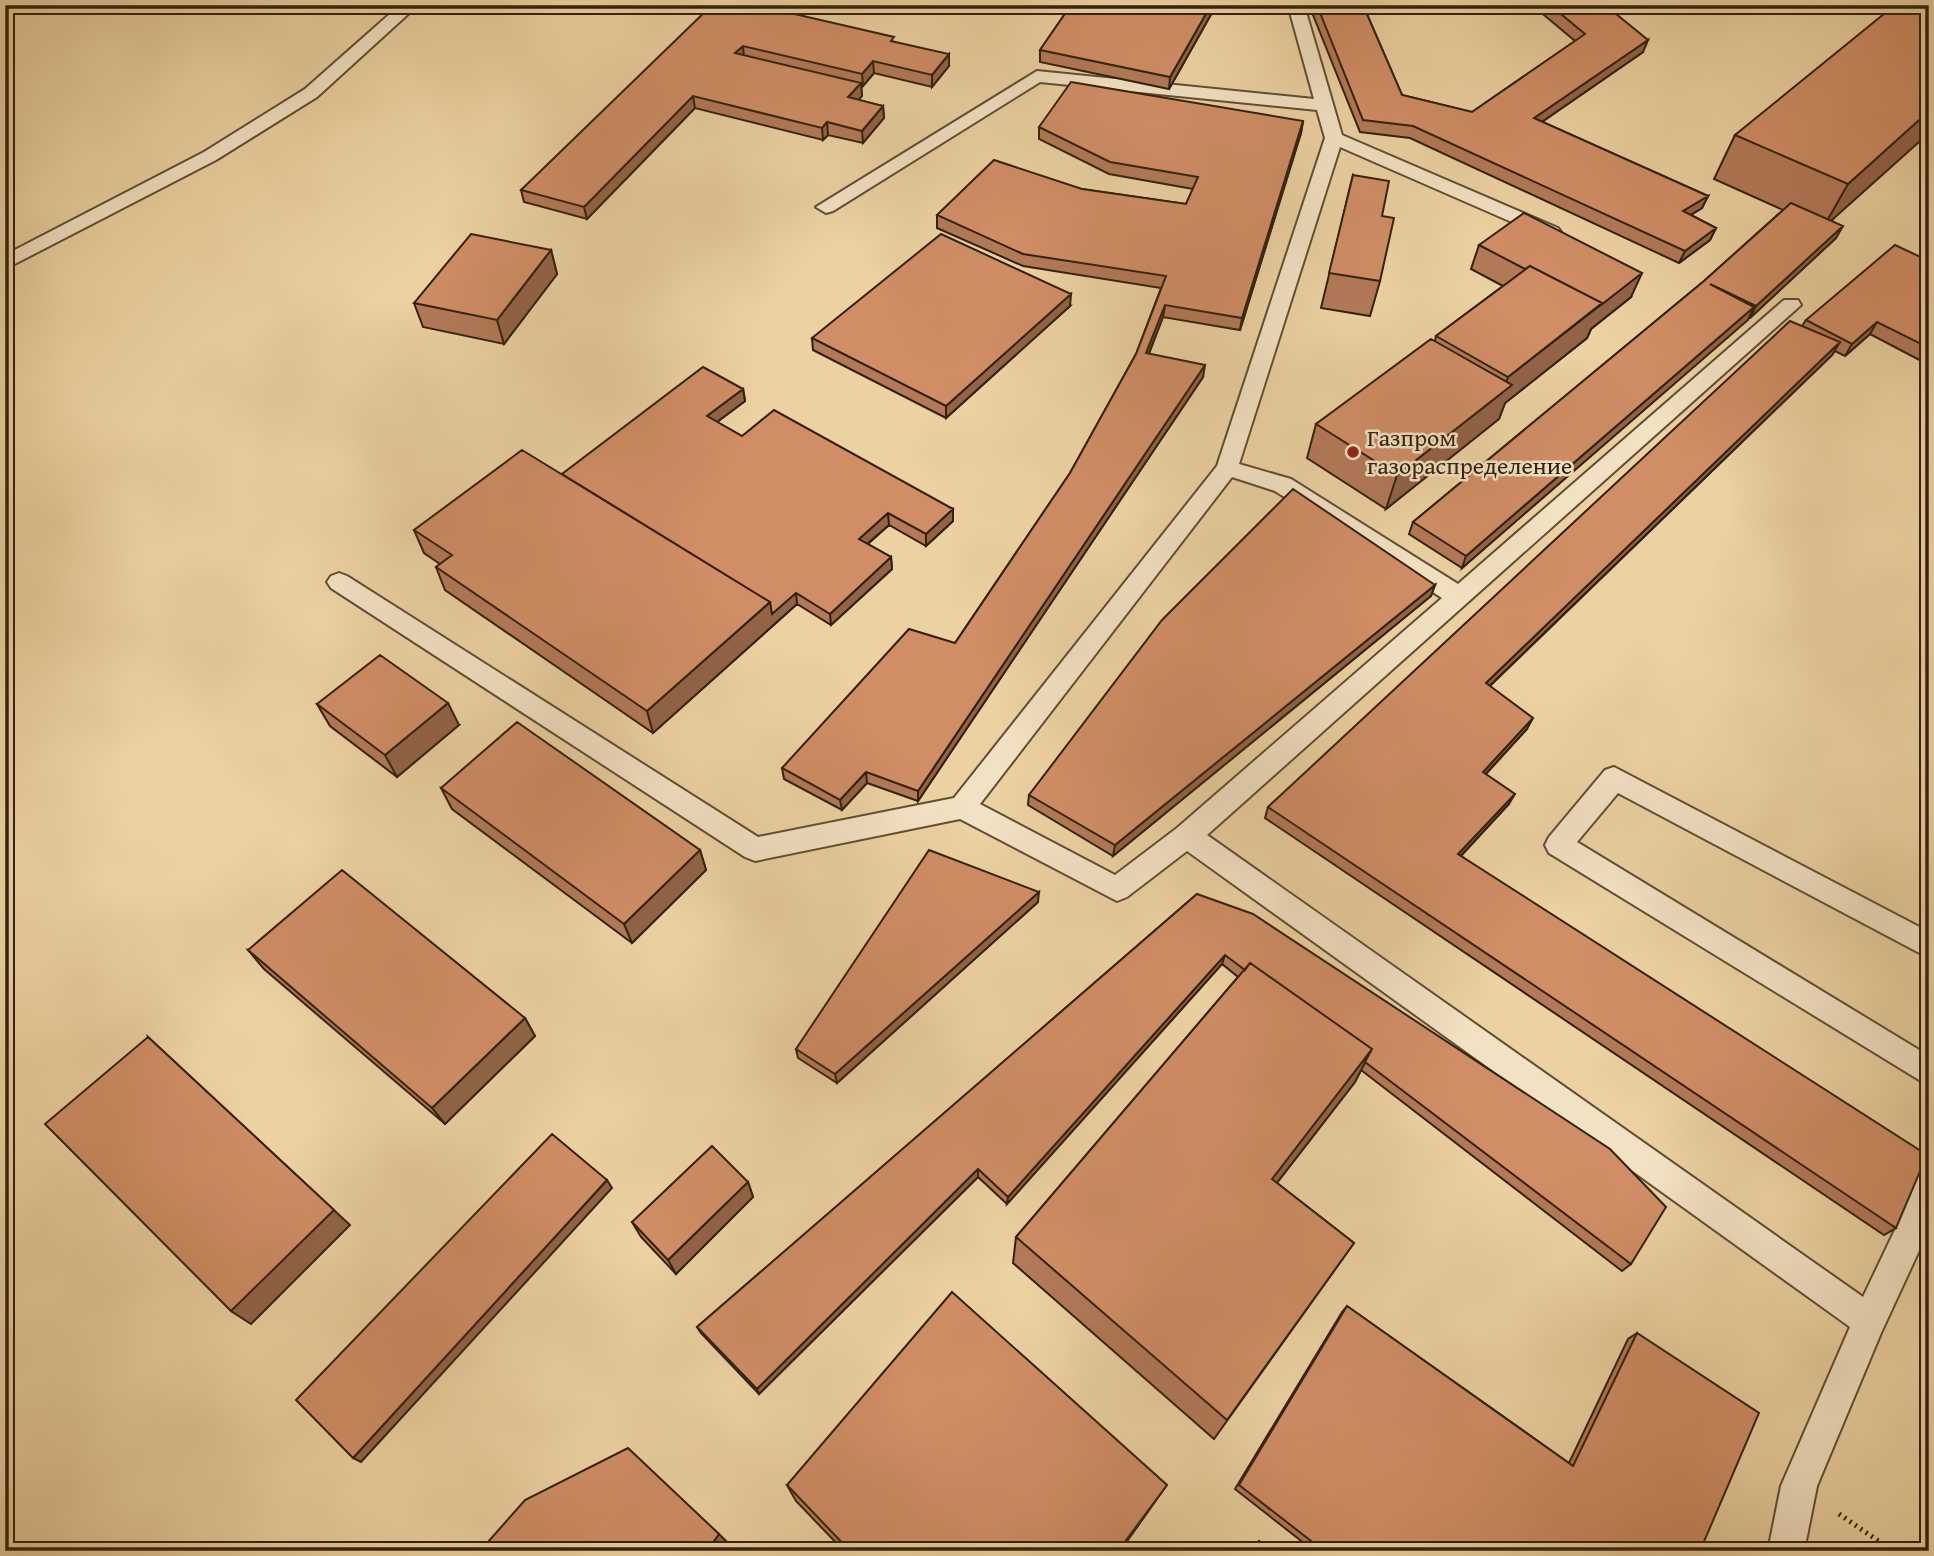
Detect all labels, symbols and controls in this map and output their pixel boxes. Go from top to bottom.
place label: Газпром газораспределение [1367,420,1572,483]
marker: Газпром газораспределение [1345,444,1361,460]

